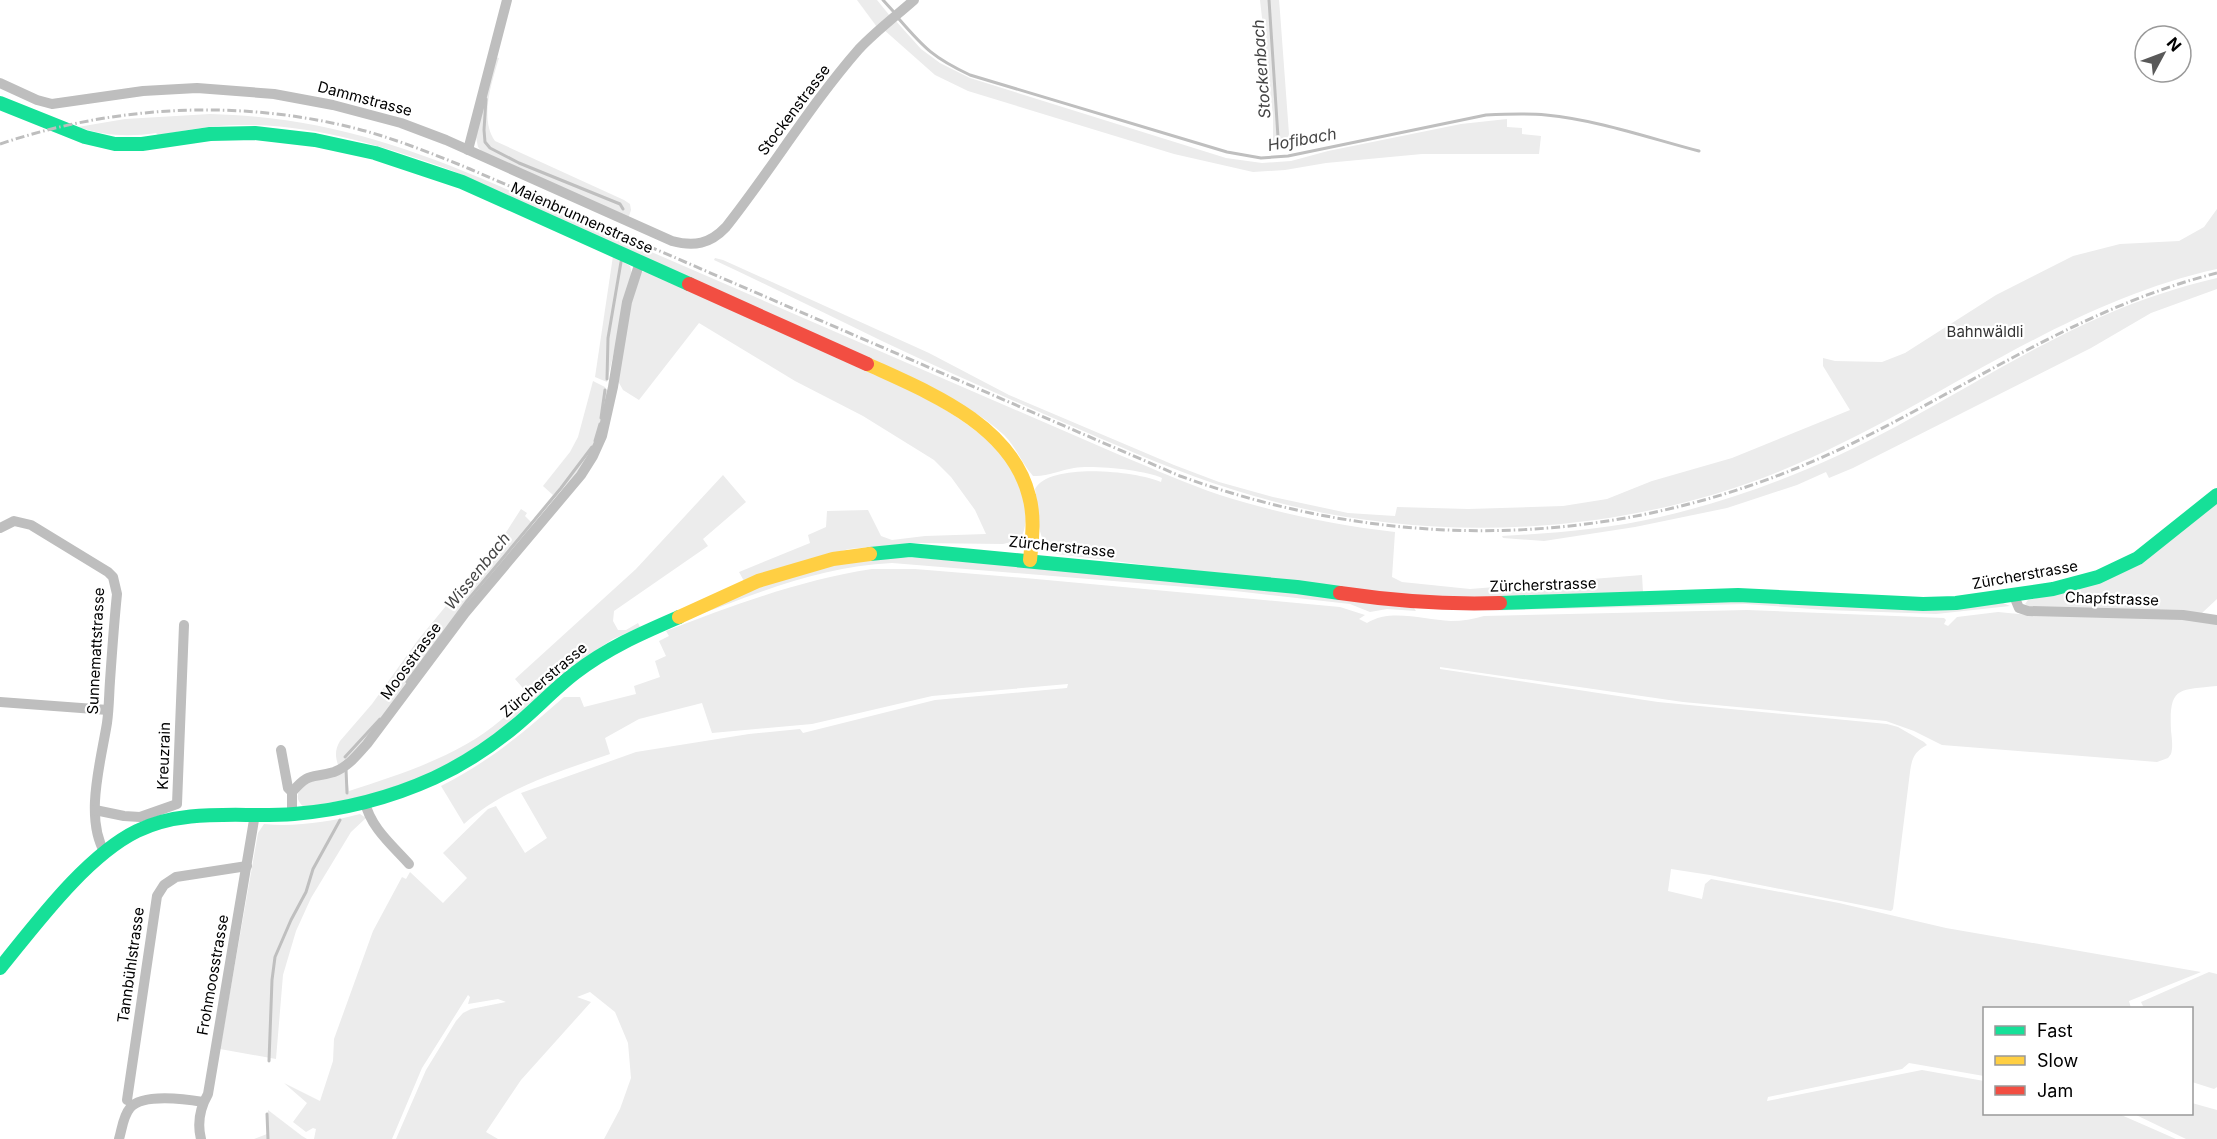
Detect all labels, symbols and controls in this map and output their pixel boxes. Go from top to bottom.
water label: Stockenbach [1248,19,1274,119]
north arrow [2133,24,2193,84]
text: N [2163,33,2186,55]
street label: Stockenstrasse [753,60,834,159]
street label: Dammstrasse [316,77,414,120]
water label: Hofibach [1266,123,1338,155]
street label: Maienbrunnenstrasse [508,178,656,257]
park label: Bahnwäldli [1947,322,2023,341]
water label: Wissenbach [440,528,514,614]
street label: Zürcherstrasse [1008,531,1116,562]
street label: Zürcherstrasse [1971,556,2079,593]
street label: Zürcherstrasse [1489,573,1597,596]
street label: Sunnemattstrasse [83,587,108,715]
street label: Chapfstrasse [2065,587,2159,610]
street label: Moosstrasse [376,618,445,703]
street label: Zürcherstrasse [497,638,591,721]
street label: Kreuzrain [153,722,174,790]
street label: Tannbühlstrasse [113,906,148,1024]
street label: Frohmoosstrasse [193,913,232,1037]
legend [1983,1007,2193,1115]
text: Fast [2037,1020,2073,1041]
text: Slow [2037,1050,2078,1071]
text: Jam [2037,1080,2073,1101]

